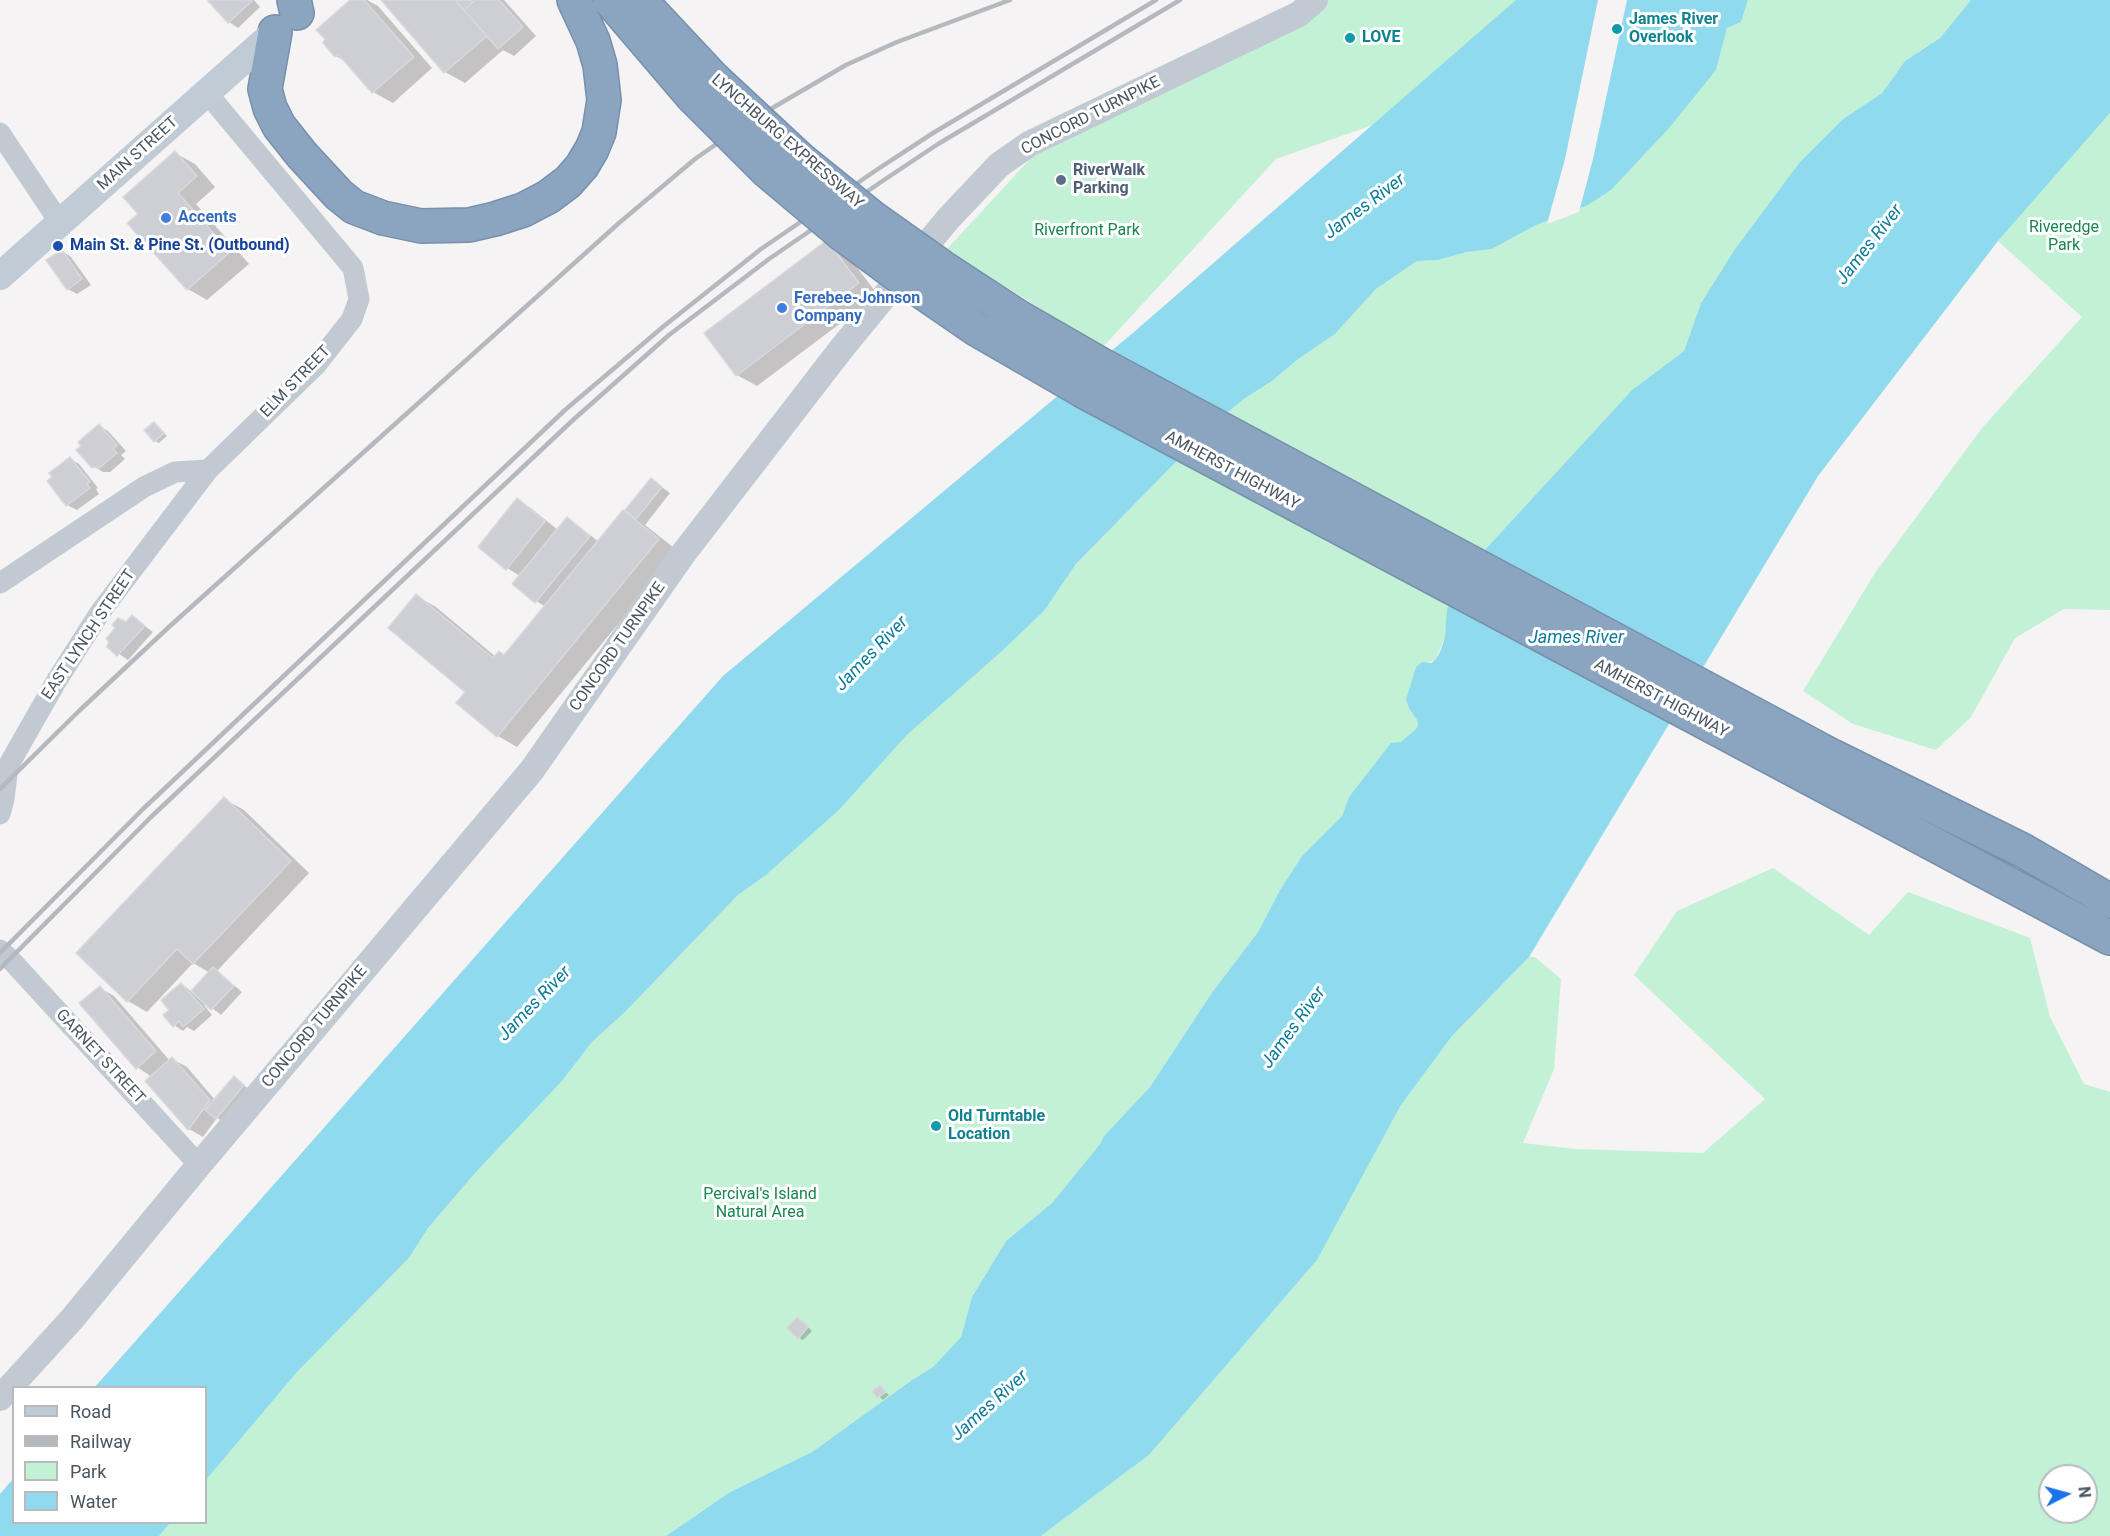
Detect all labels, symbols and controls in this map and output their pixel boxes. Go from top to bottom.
place label: James River Overlook [1629,10,1718,48]
marker: James River Overlook [1610,22,1624,36]
place label: LOVE [1362,28,1400,48]
marker: LOVE [1343,31,1357,45]
street label: LYNCHBURG EXPRESSWAY [707,71,867,213]
street label: CONCORD TURNPIKE [1018,73,1164,159]
street label: MAIN STREET [94,113,182,195]
place label: RiverWalk Parking [1073,161,1145,199]
water label: James River [1320,170,1410,244]
marker: RiverWalk Parking [1054,173,1068,187]
water label: James River [1832,201,1908,289]
place label: Accents [178,208,237,228]
marker: Accents [159,211,173,225]
park label: Riveredge Park [2029,218,2099,256]
park label: Riverfront Park [1034,221,1140,241]
place label: Main St. & Pine St. (Outbound) [70,236,290,256]
marker: Main St. & Pine St. (Outbound) [51,239,65,253]
place label: Ferebee-Johnson Company [794,289,920,327]
marker: Ferebee-Johnson Company [775,301,789,315]
street label: ELM STREET [257,342,335,422]
street label: AMHERST HIGHWAY [1162,428,1302,514]
street label: EAST LYNCH STREET [38,566,140,704]
street label: CONCORD TURNPIKE [566,579,670,715]
water label: James River [831,612,913,696]
water label: James River [1528,627,1624,649]
street label: AMHERST HIGHWAY [1591,656,1731,742]
street label: CONCORD TURNPIKE [258,962,372,1092]
water label: James River [494,962,576,1046]
water label: James River [1257,983,1331,1073]
street label: GARNET STREET [51,1006,149,1108]
place label: Old Turntable Location [948,1107,1045,1145]
marker: Old Turntable Location [929,1119,943,1133]
park label: Percival's Island Natural Area [703,1185,817,1223]
water label: James River [947,1366,1033,1446]
legend [12,1386,207,1524]
text: Road [70,1401,111,1422]
text: Railway [70,1431,131,1452]
text: Park [70,1461,106,1482]
north arrow [2038,1464,2098,1524]
text: N [2074,1486,2094,1499]
text: Water [70,1491,117,1512]

